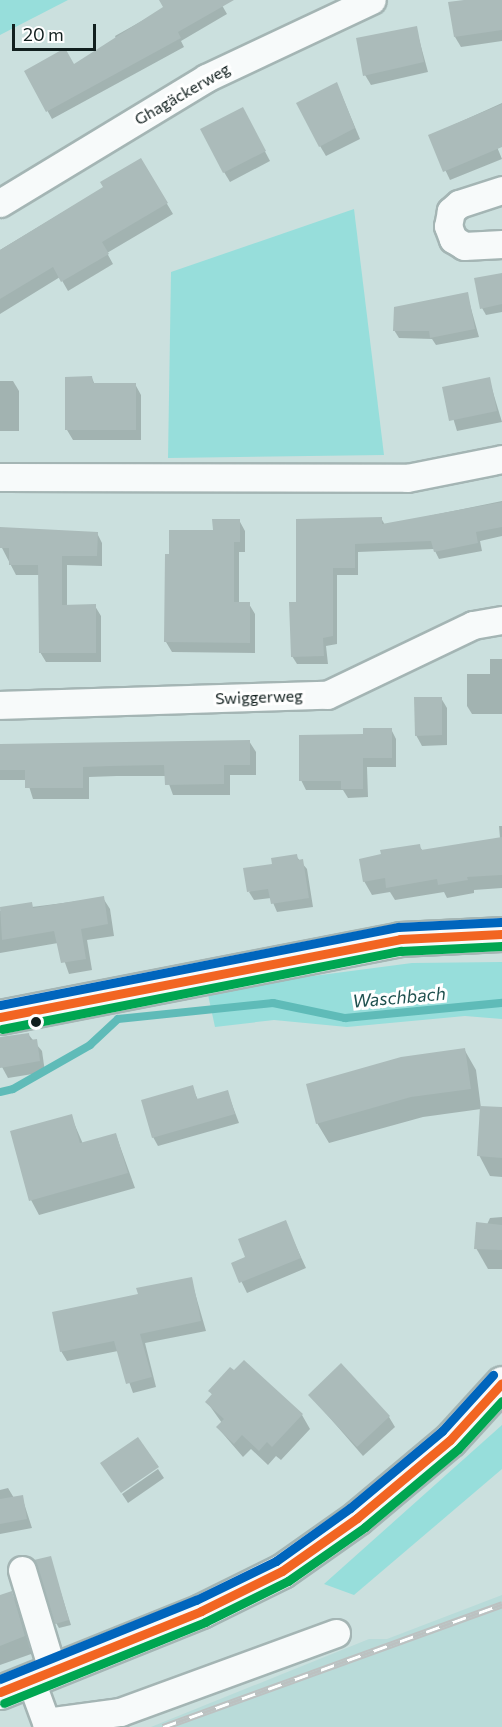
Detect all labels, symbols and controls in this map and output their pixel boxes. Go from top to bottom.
scale bar [15,12,99,50]
text: 20 m [23,23,64,45]
street label: Ghagäckerweg [131,59,233,129]
street label: Swiggerweg [215,686,303,708]
water label: Waschbach [351,982,447,1012]
unlabelled marker [30,1016,42,1028]

